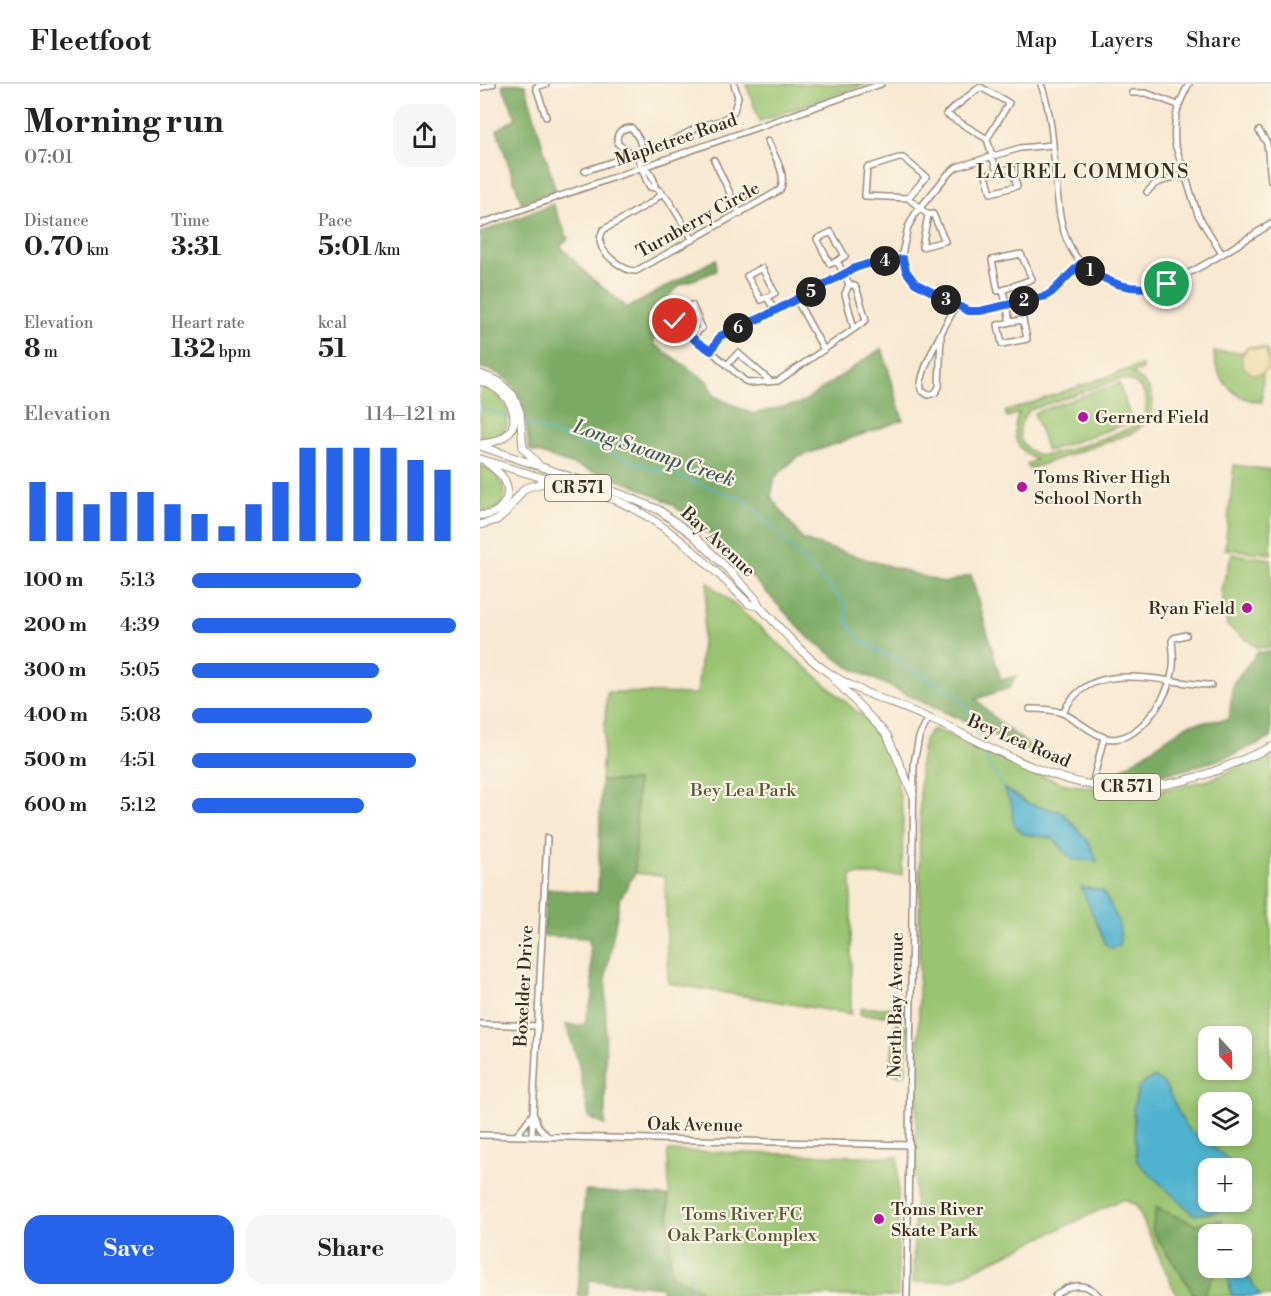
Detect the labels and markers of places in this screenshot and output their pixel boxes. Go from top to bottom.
pin: 4 [870,246,900,276]
pin: 1 [1075,256,1105,286]
pin [1141,258,1192,309]
pin: 5 [796,277,826,307]
pin: 3 [931,285,961,315]
pin: 2 [1009,286,1039,316]
pin [649,295,700,346]
pin: 6 [723,313,753,343]
place label: Gernerd Field [1095,406,1210,429]
marker: Gernerd Field [1076,410,1090,424]
place label: Toms River High School North [1034,466,1171,510]
marker: Toms River High School North [1015,480,1029,494]
place label: Ryan Field [1148,597,1236,620]
marker: Ryan Field [1240,601,1254,615]
place label: Toms River Skate Park [891,1198,984,1242]
marker: Toms River Skate Park [872,1212,886,1226]

